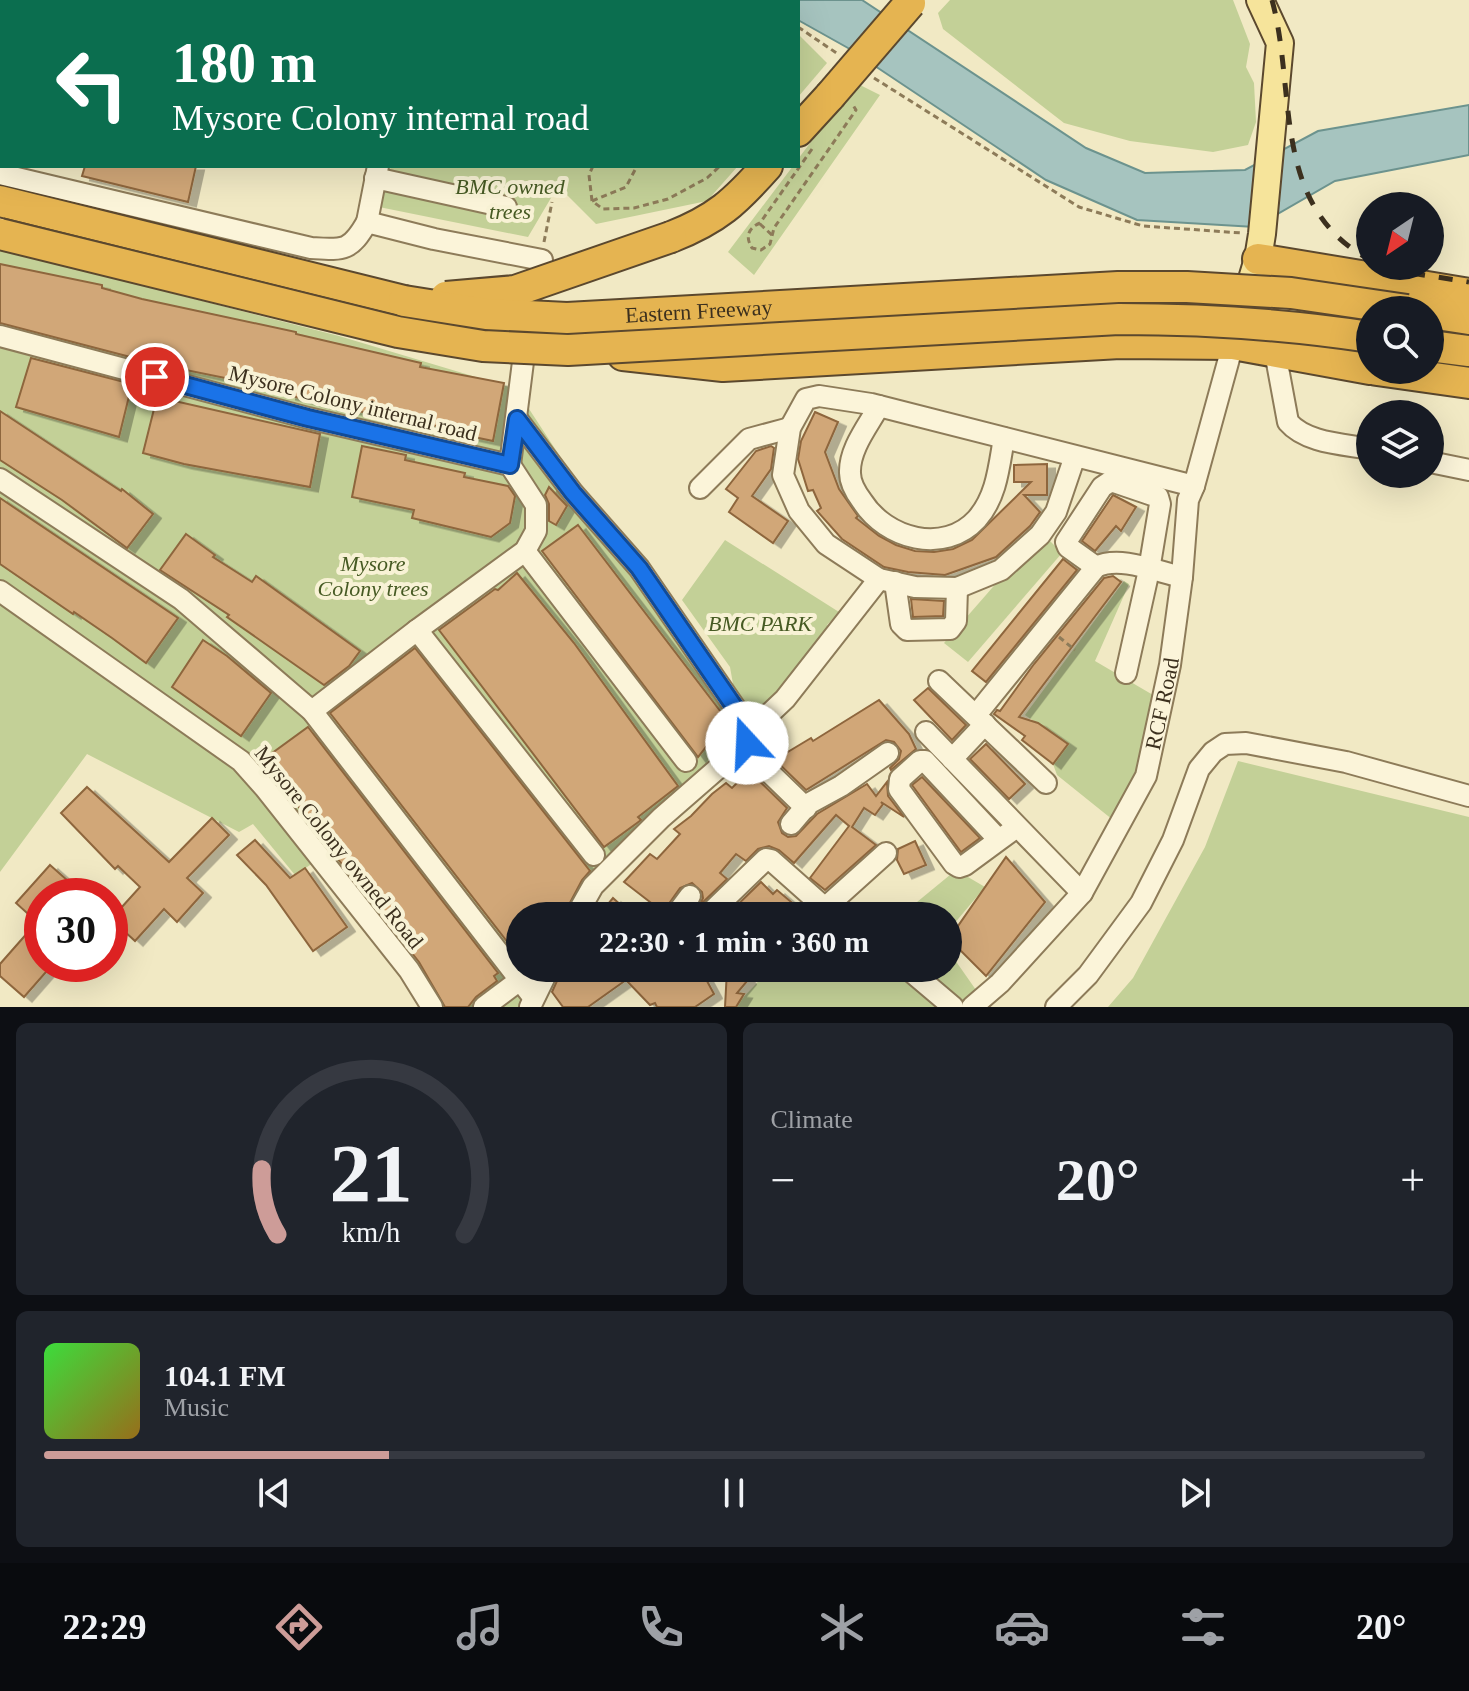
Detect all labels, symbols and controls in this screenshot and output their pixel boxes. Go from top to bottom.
icon: left [40,32,144,136]
text: 180 m [172,32,317,94]
text: Mysore Colony internal road [172,98,589,138]
park label: BMC owned trees [455,174,566,224]
north arrow [1356,192,1444,280]
map controls [1356,192,1444,488]
street label: Eastern Freeway [624,294,773,327]
button: search [1356,296,1444,384]
pin [121,343,189,411]
icon: arrive [133,355,177,399]
street label: Mysore Colony internal road [226,360,480,446]
button: layers [1356,400,1444,488]
park label: Mysore Colony trees [318,551,429,601]
park label: BMC PARK [708,611,813,636]
street label: RCF Road [1140,656,1183,752]
position arrow [705,701,789,785]
street label: Mysore Colony owned Road [249,741,429,953]
speed limit sign: 30 [24,878,128,982]
text: 22:30 · 1 min · 360 m [599,925,869,958]
text: Climate [771,1105,853,1134]
text: 21 [330,1127,413,1219]
text: 20° [1056,1147,1140,1213]
text: − [771,1156,795,1205]
text: + [1400,1156,1425,1205]
text: km/h [342,1217,401,1248]
text: 104.1 FM [164,1359,286,1392]
text: Music [164,1393,229,1422]
icon: previous [252,1471,296,1515]
icon: pause [712,1471,756,1515]
icon: next [1173,1471,1217,1515]
icon: directions [271,1599,327,1655]
icon: music [452,1599,508,1655]
icon: phone [633,1599,689,1655]
icon: climate [814,1599,870,1655]
icon: car [994,1599,1050,1655]
icon: filters [1175,1599,1231,1655]
text: 22:29 [62,1607,146,1647]
text: 20° [1356,1607,1407,1647]

